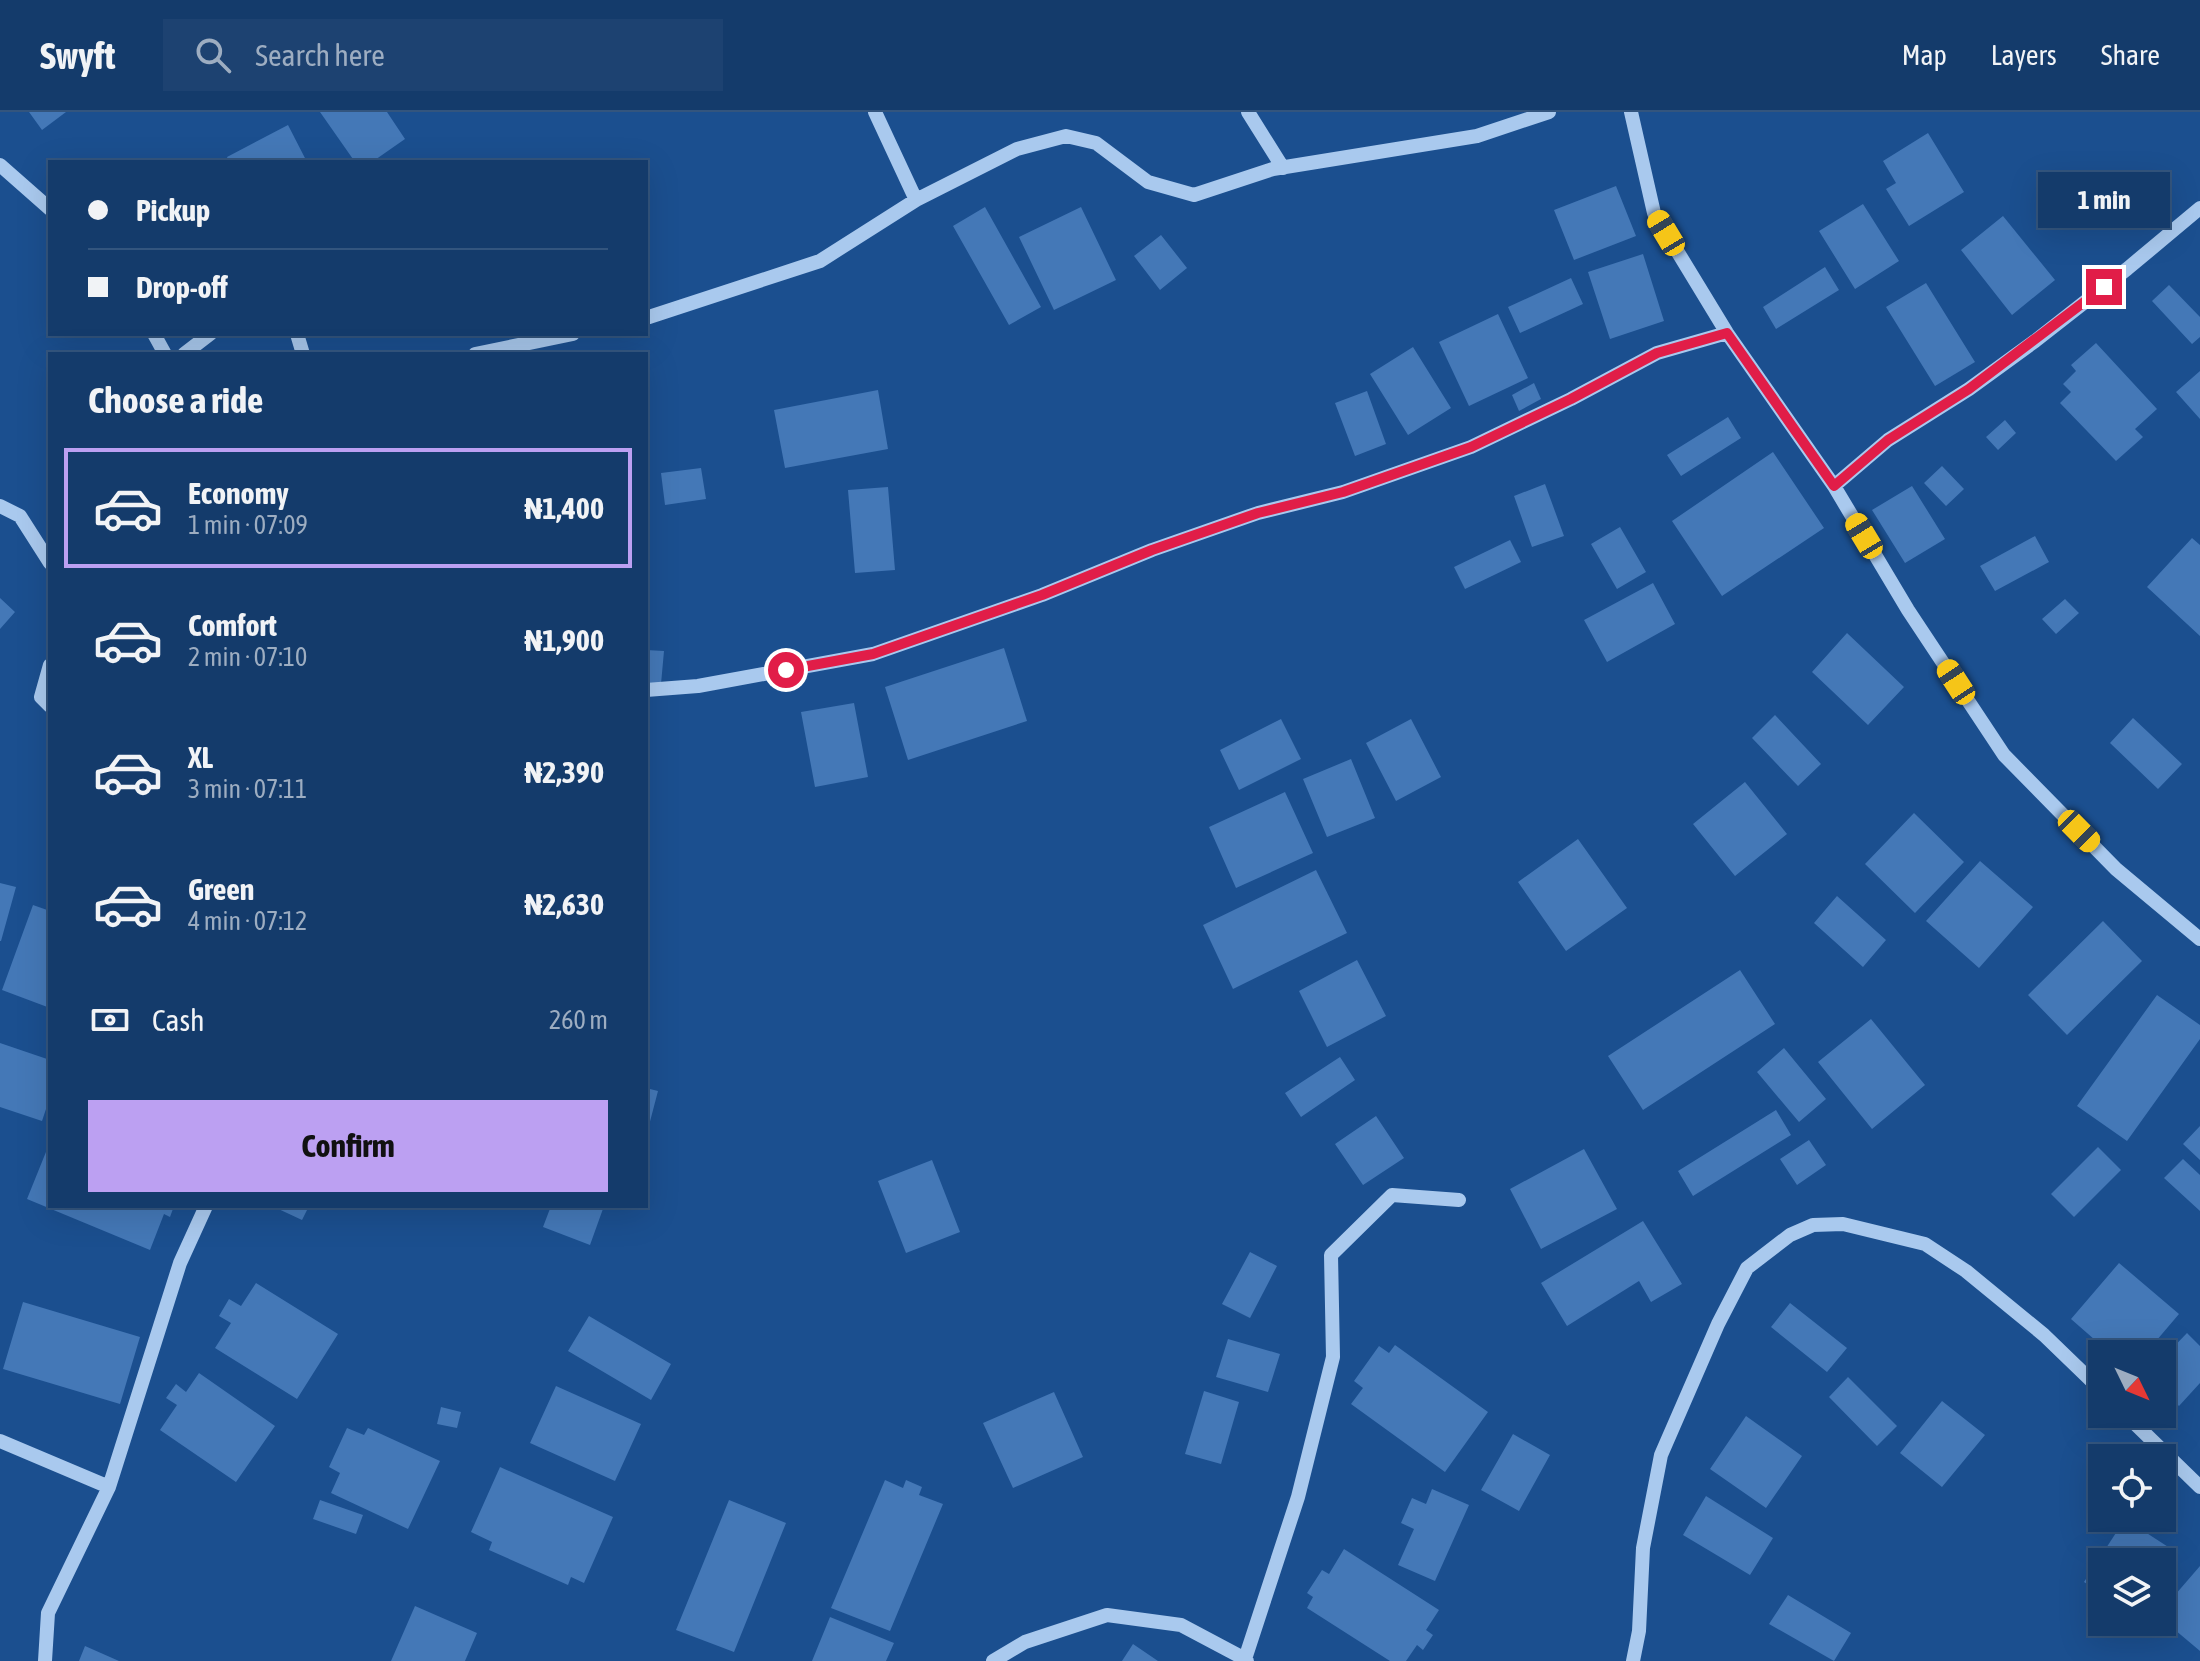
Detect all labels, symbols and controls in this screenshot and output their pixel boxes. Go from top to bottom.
search box [163,19,723,91]
icon: search [191,33,235,77]
text: Swyft [40,34,115,77]
text: Search here [255,38,385,72]
text: Map [1902,39,1947,71]
text: Layers [1991,39,2057,71]
text: Share [2101,39,2160,71]
callout: 1 min [2038,171,2170,227]
text: 1 min [2077,185,2131,215]
text: Pickup [136,193,210,227]
car [1643,206,1689,260]
route end [2086,269,2122,305]
text: Drop-off [136,270,228,304]
text: Choose a ride [88,379,263,421]
icon: car [92,472,164,544]
text: Economy [188,476,289,510]
text: ₦1,400 [525,491,604,525]
car [1841,509,1887,563]
text: 1 min · 07:09 [188,510,308,540]
icon: car [92,604,164,676]
text: Comfort [188,608,277,642]
text: ₦1,900 [525,623,604,657]
text: 2 min · 07:10 [188,642,307,672]
route start [768,652,804,688]
car [1933,655,1979,709]
icon: car [92,736,164,808]
text: XL [188,740,213,774]
text: ₦2,390 [525,755,604,789]
text: 3 min · 07:11 [188,774,307,804]
car [2054,806,2104,856]
icon: car [92,868,164,940]
text: Green [188,872,254,906]
text: ₦2,630 [525,887,604,921]
text: 4 min · 07:12 [188,906,307,936]
icon: cash [88,998,132,1042]
text: Cash [152,1003,205,1037]
text: 260 m [549,1005,608,1035]
button: Confirm [88,1100,608,1192]
north arrow [2088,1340,2176,1428]
map controls [2088,1340,2176,1636]
button: locate [2088,1444,2176,1532]
button: layers [2088,1548,2176,1636]

